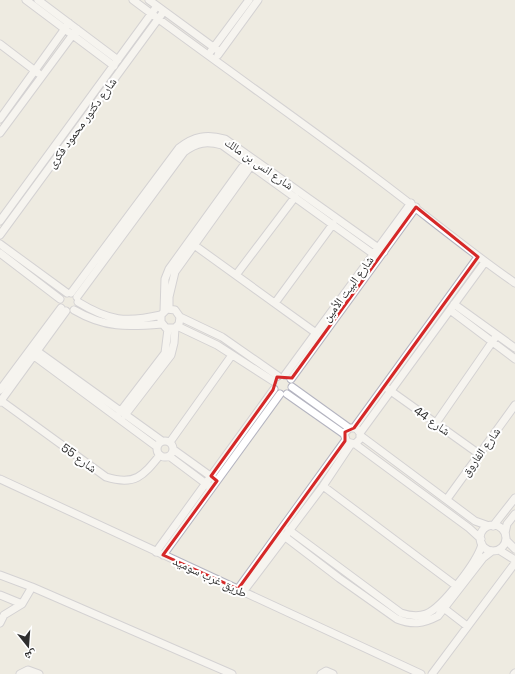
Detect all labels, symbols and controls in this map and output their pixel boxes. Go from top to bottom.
street label: شارع دكتور محمود فكرى [44,74,120,172]
street label: شارع انس بن مالك [221,134,297,194]
street label: شارع البيت الأمين [319,253,377,325]
street label: شارع 44 [411,403,453,439]
street label: شارع الفاروق [458,424,504,480]
street label: شارع 55 [58,440,100,476]
street label: طريق غرب سوميد [170,553,250,601]
north arrow [8,626,48,666]
text: ش [23,646,39,664]

